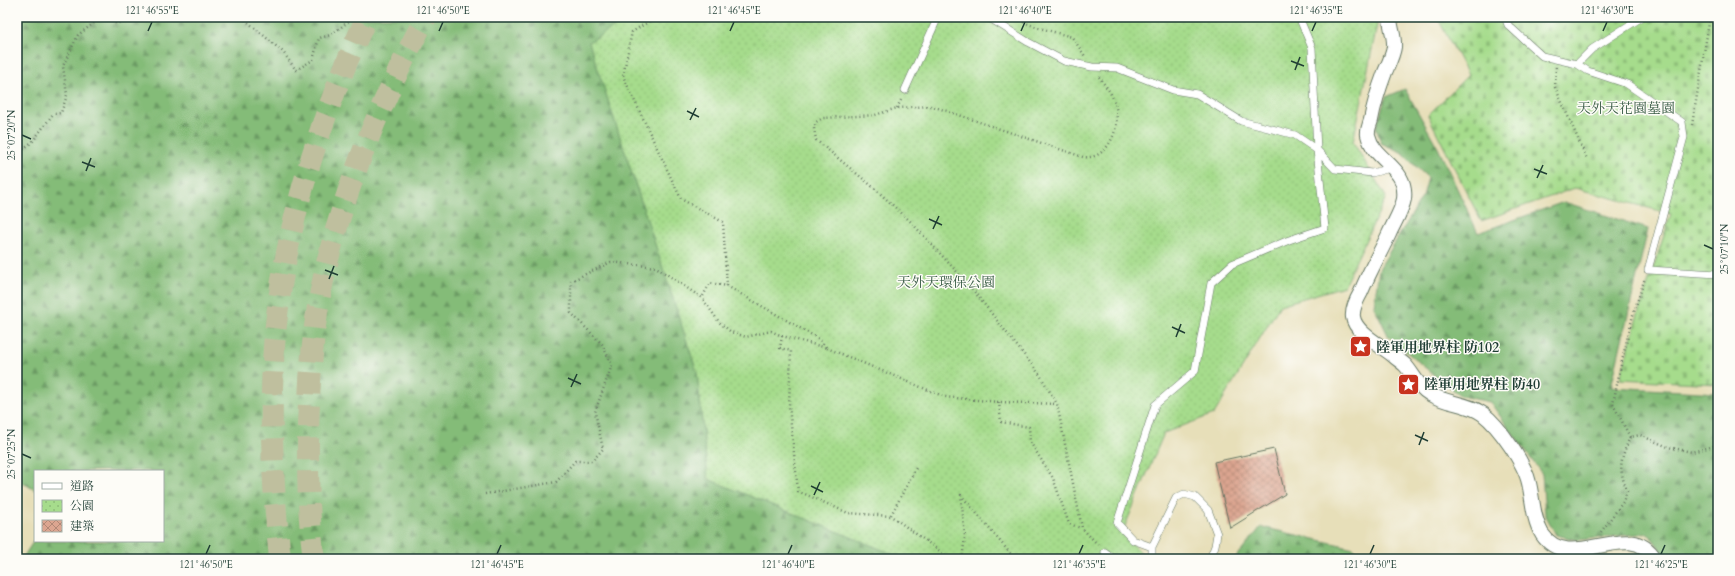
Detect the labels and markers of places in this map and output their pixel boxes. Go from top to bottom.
place icon: 陸軍用地界柱 防102 [1347,334,1373,360]
place label: 陸軍用地界柱 防102 [1376,338,1499,357]
place icon: 陸軍用地界柱 防40 [1396,371,1422,397]
place label: 陸軍用地界柱 防40 [1424,375,1540,394]

